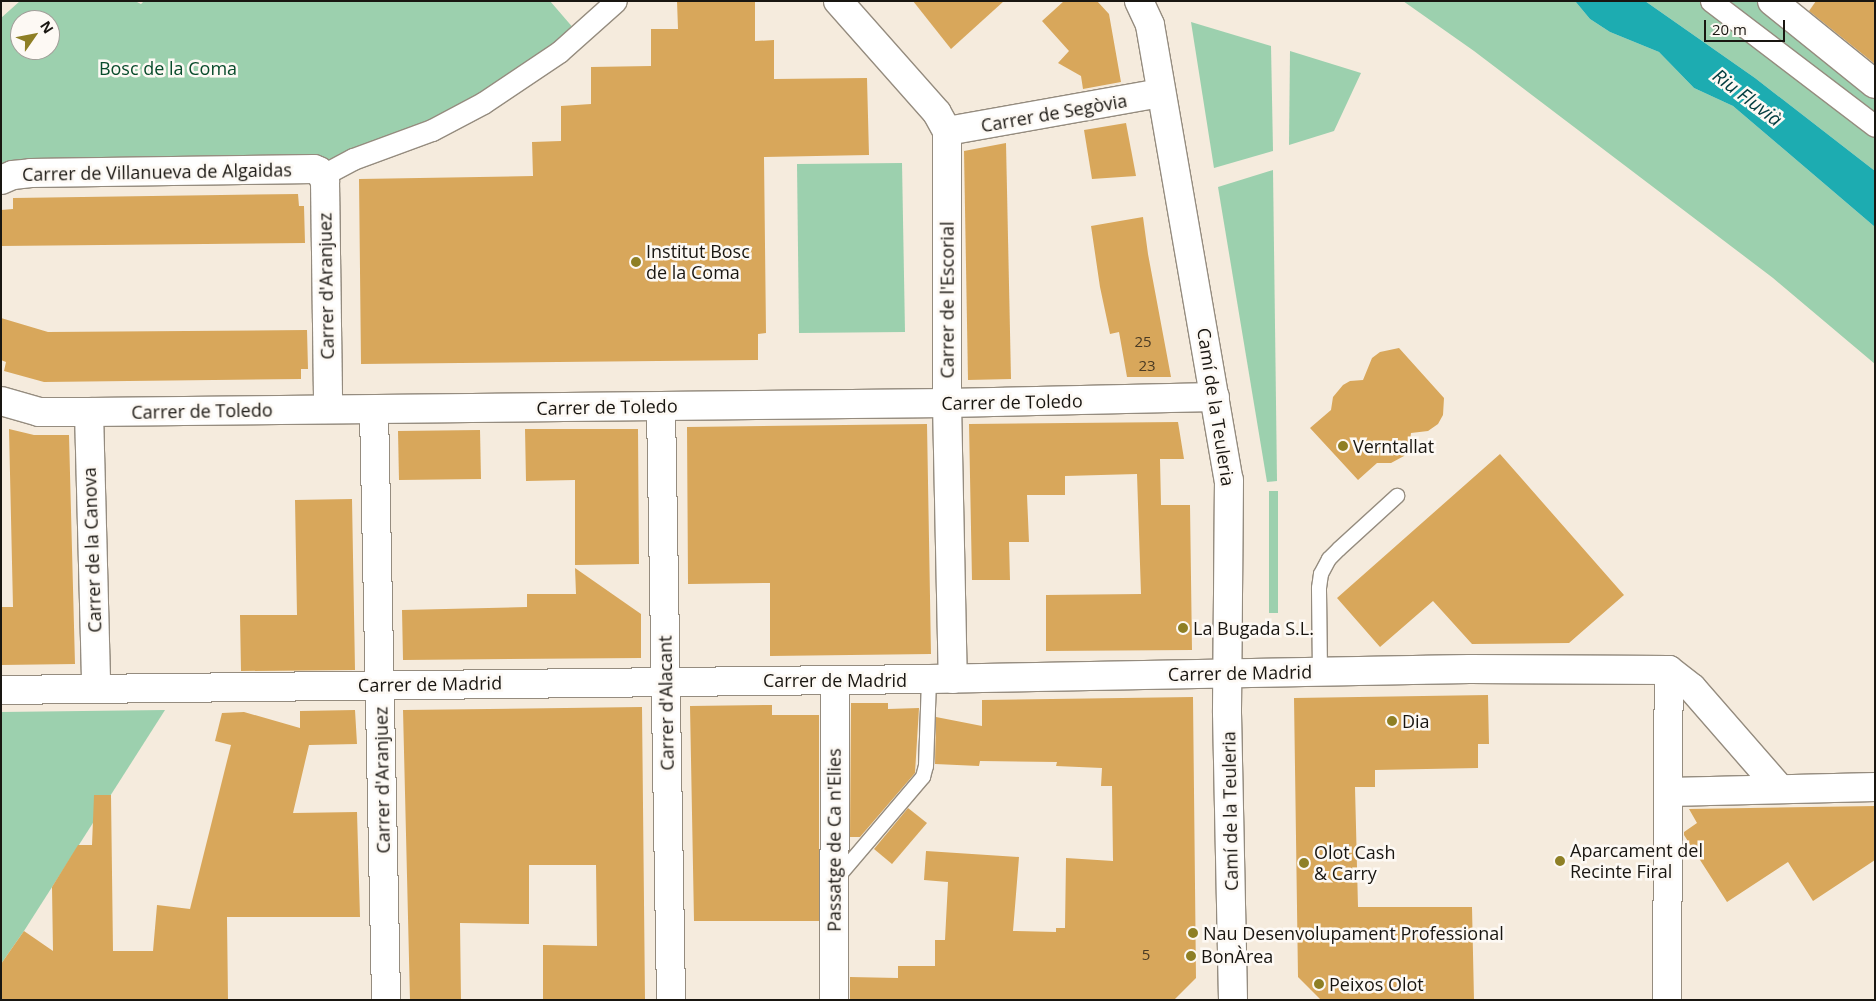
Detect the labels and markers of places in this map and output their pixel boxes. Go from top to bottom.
place label: Institut Bosc de la Coma [646,241,750,284]
marker: Institut Bosc de la Coma [630,256,642,268]
place label: Verntallat [1353,435,1434,457]
marker: Verntallat [1337,440,1349,452]
place label: La Bugada S.L. [1193,617,1314,639]
marker: La Bugada S.L. [1177,622,1189,634]
place label: Dia [1402,710,1430,732]
marker: Dia [1386,715,1398,727]
place label: Aparcament del Recinte Firal [1570,840,1703,882]
place label: Olot Cash & Carry [1314,842,1395,884]
marker: Aparcament del Recinte Firal [1554,855,1566,867]
marker: Olot Cash & Carry [1298,857,1310,869]
place label: Nau Desenvolupament Professional [1203,922,1504,944]
marker: Nau Desenvolupament Professional [1187,927,1199,939]
place label: BonÀrea [1201,945,1273,967]
marker: BonÀrea [1185,950,1197,962]
place label: Peixos Olot [1329,973,1424,995]
marker: Peixos Olot [1313,978,1325,990]

